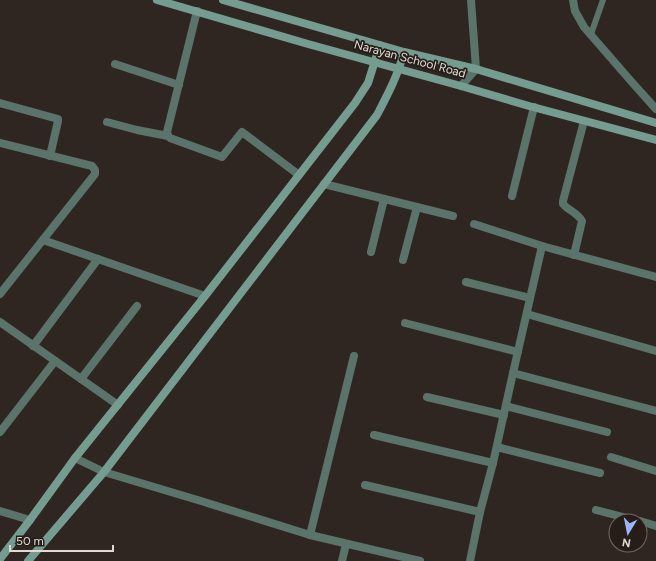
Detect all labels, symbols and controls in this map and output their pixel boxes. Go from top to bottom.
street label: Narayan School Road [353,37,467,81]
north arrow [608,513,648,553]
scale bar [10,527,113,553]
text: 50 m [16,534,44,548]
text: N [621,535,632,549]

